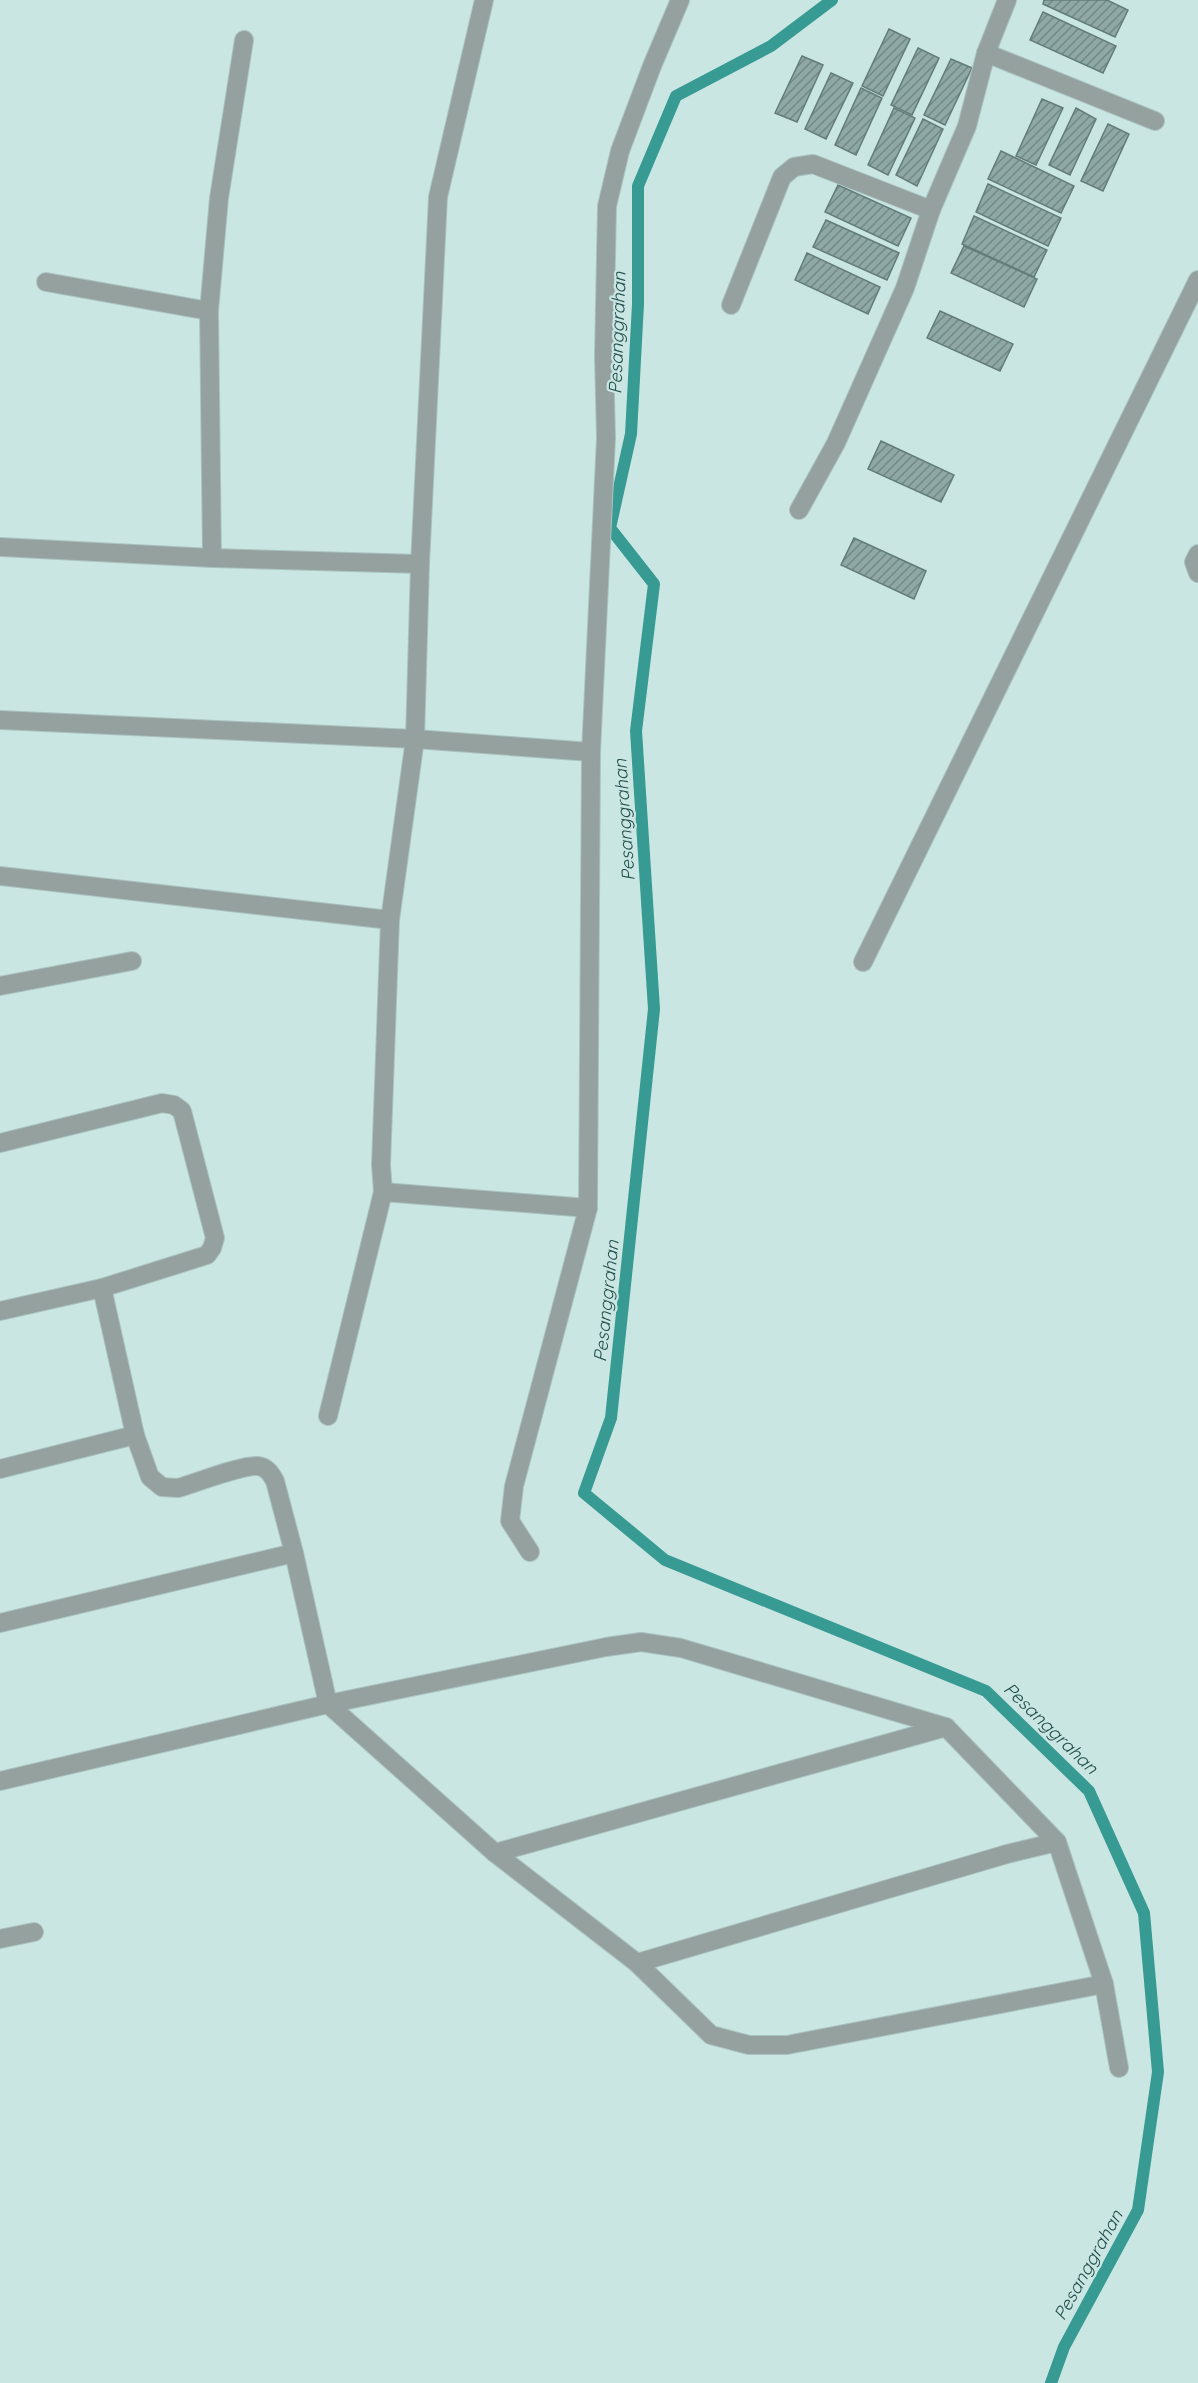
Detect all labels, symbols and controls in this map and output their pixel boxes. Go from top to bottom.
water label: Pesanggrahan [603,271,631,394]
water label: Pesanggrahan [608,758,640,882]
water label: Pesanggrahan [588,1238,624,1363]
water label: Pesanggrahan [999,1677,1103,1779]
water label: Pesanggrahan [1048,2205,1128,2324]

